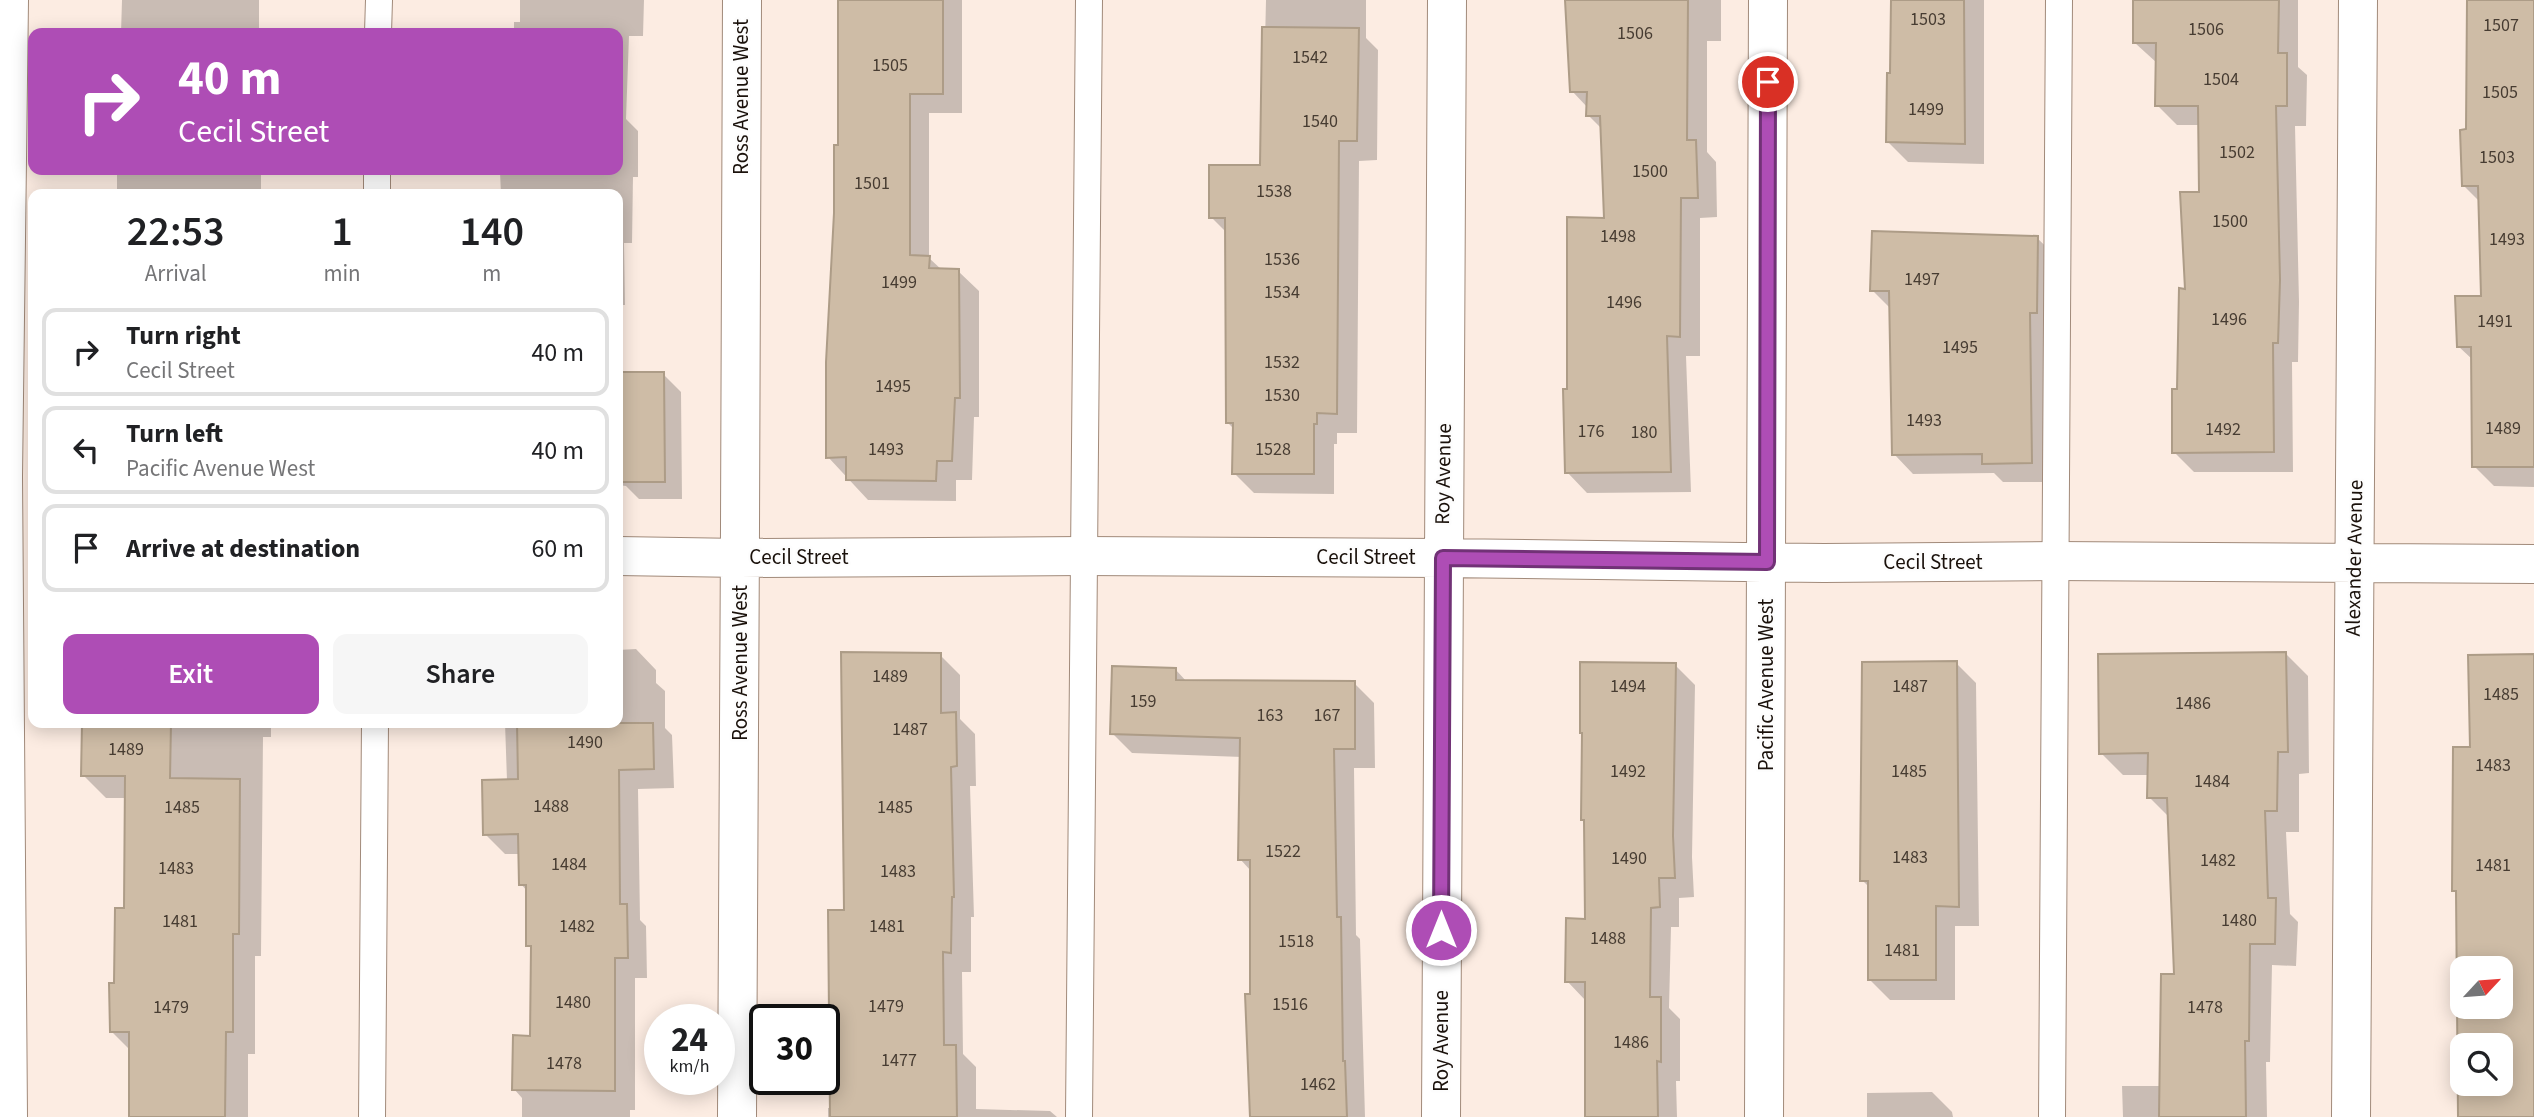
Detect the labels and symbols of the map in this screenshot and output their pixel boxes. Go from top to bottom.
house number: 1503 [1910,7,1946,32]
house number: 1507 [2483,13,2519,38]
house number: 1506 [2188,17,2224,42]
street label: Ross Avenue West [726,19,756,175]
house number: 1506 [1617,21,1653,46]
house number: 1542 [1292,45,1328,70]
pin [1738,52,1798,112]
house number: 1505 [872,53,908,78]
house number: 1504 [2203,67,2239,92]
house number: 1505 [2482,80,2518,105]
house number: 1499 [1908,97,1944,122]
house number: 1540 [1302,109,1338,134]
house number: 1502 [2219,140,2255,165]
house number: 1503 [2479,145,2515,170]
house number: 1500 [1632,159,1668,184]
house number: 1501 [854,171,890,196]
house number: 1538 [1256,179,1292,204]
house number: 1500 [2212,209,2248,234]
house number: 1498 [1600,224,1636,249]
house number: 1493 [2489,227,2525,252]
house number: 1536 [1264,247,1300,272]
house number: 1497 [1904,267,1940,292]
house number: 1499 [881,270,917,295]
house number: 1534 [1264,280,1300,305]
house number: 1496 [1606,290,1642,315]
house number: 1496 [2211,307,2247,332]
house number: 1491 [2477,309,2513,334]
house number: 1495 [1942,335,1978,360]
house number: 1532 [1264,350,1300,375]
house number: 1495 [875,374,911,399]
house number: 1530 [1264,383,1300,408]
house number: 1493 [1906,408,1942,433]
house number: 1489 [2485,416,2521,441]
house number: 1492 [2205,417,2241,442]
house number: 176 [1578,419,1604,444]
house number: 180 [1631,420,1657,445]
street label: Roy Avenue [1427,423,1459,525]
house number: 1493 [868,437,904,462]
house number: 1528 [1255,437,1291,462]
street label: Alexander Avenue [2338,479,2370,637]
street label: Cecil Street [749,542,849,572]
street label: Cecil Street [1316,542,1416,572]
street label: Cecil Street [1883,547,1983,577]
street label: Ross Avenue West [725,585,755,741]
street label: Pacific Avenue West [1751,599,1781,771]
house number: 1489 [872,664,908,689]
house number: 1494 [1610,674,1646,699]
house number: 1487 [1892,674,1928,699]
house number: 1485 [2483,682,2519,707]
house number: 159 [1130,689,1156,714]
house number: 1486 [2175,691,2211,716]
house number: 163 [1257,703,1283,728]
house number: 167 [1314,703,1340,728]
house number: 1487 [892,717,928,742]
house number: 1490 [567,730,603,755]
house number: 1489 [108,737,144,762]
house number: 1483 [2475,753,2511,778]
house number: 1492 [1610,759,1646,784]
house number: 1485 [1891,759,1927,784]
house number: 1484 [2194,769,2230,794]
house number: 1488 [533,794,569,819]
house number: 1485 [164,795,200,820]
house number: 1485 [877,795,913,820]
house number: 1522 [1265,839,1301,864]
house number: 1483 [1892,845,1928,870]
house number: 1490 [1611,846,1647,871]
house number: 1482 [2200,848,2236,873]
house number: 1484 [551,852,587,877]
house number: 1481 [2475,853,2511,878]
house number: 1483 [158,856,194,881]
house number: 1483 [880,859,916,884]
position arrow [1404,893,1478,967]
house number: 1480 [2221,908,2257,933]
house number: 1481 [162,909,198,934]
house number: 1482 [559,914,595,939]
house number: 1481 [869,914,905,939]
house number: 1488 [1590,926,1626,951]
house number: 1518 [1278,929,1314,954]
house number: 1481 [1884,938,1920,963]
north arrow [2450,956,2513,1018]
house number: 1480 [555,990,591,1015]
street label: Roy Avenue [1426,990,1456,1092]
house number: 1516 [1272,992,1308,1017]
house number: 1479 [868,994,904,1019]
house number: 1479 [153,995,189,1020]
house number: 1478 [2187,995,2223,1020]
speed limit sign: 30 [749,1004,840,1095]
house number: 1486 [1613,1030,1649,1055]
house number: 1477 [881,1048,917,1073]
house number: 1478 [546,1051,582,1076]
house number: 1462 [1300,1072,1336,1097]

